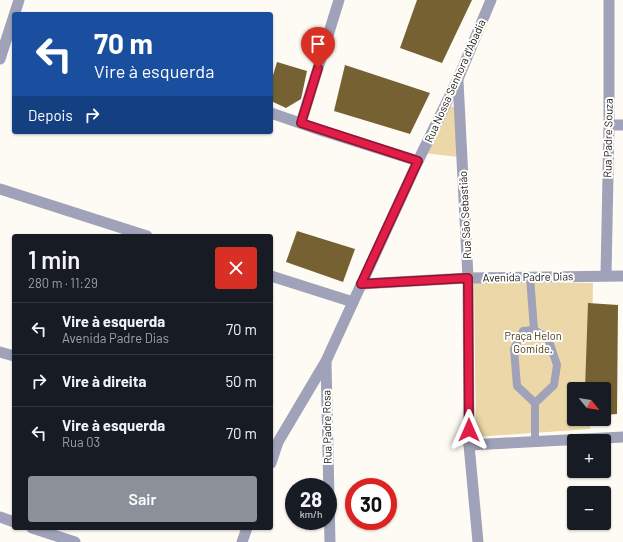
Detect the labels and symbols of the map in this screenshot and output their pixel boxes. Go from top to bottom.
street label: Rua Nossa Senhora d'Abadia [421,17,488,144]
pin [301,27,335,68]
street label: Rua Padre Souza [600,98,615,178]
street label: Rua São Sebastião [456,171,473,259]
street label: Avenida Padre Dias [483,269,573,284]
park label: Praça Helon Gomide. [504,329,562,355]
north arrow [567,382,611,426]
street label: Rua Padre Rosa [319,390,334,464]
position arrow [448,409,490,451]
speed limit sign: 30 [345,478,397,530]

